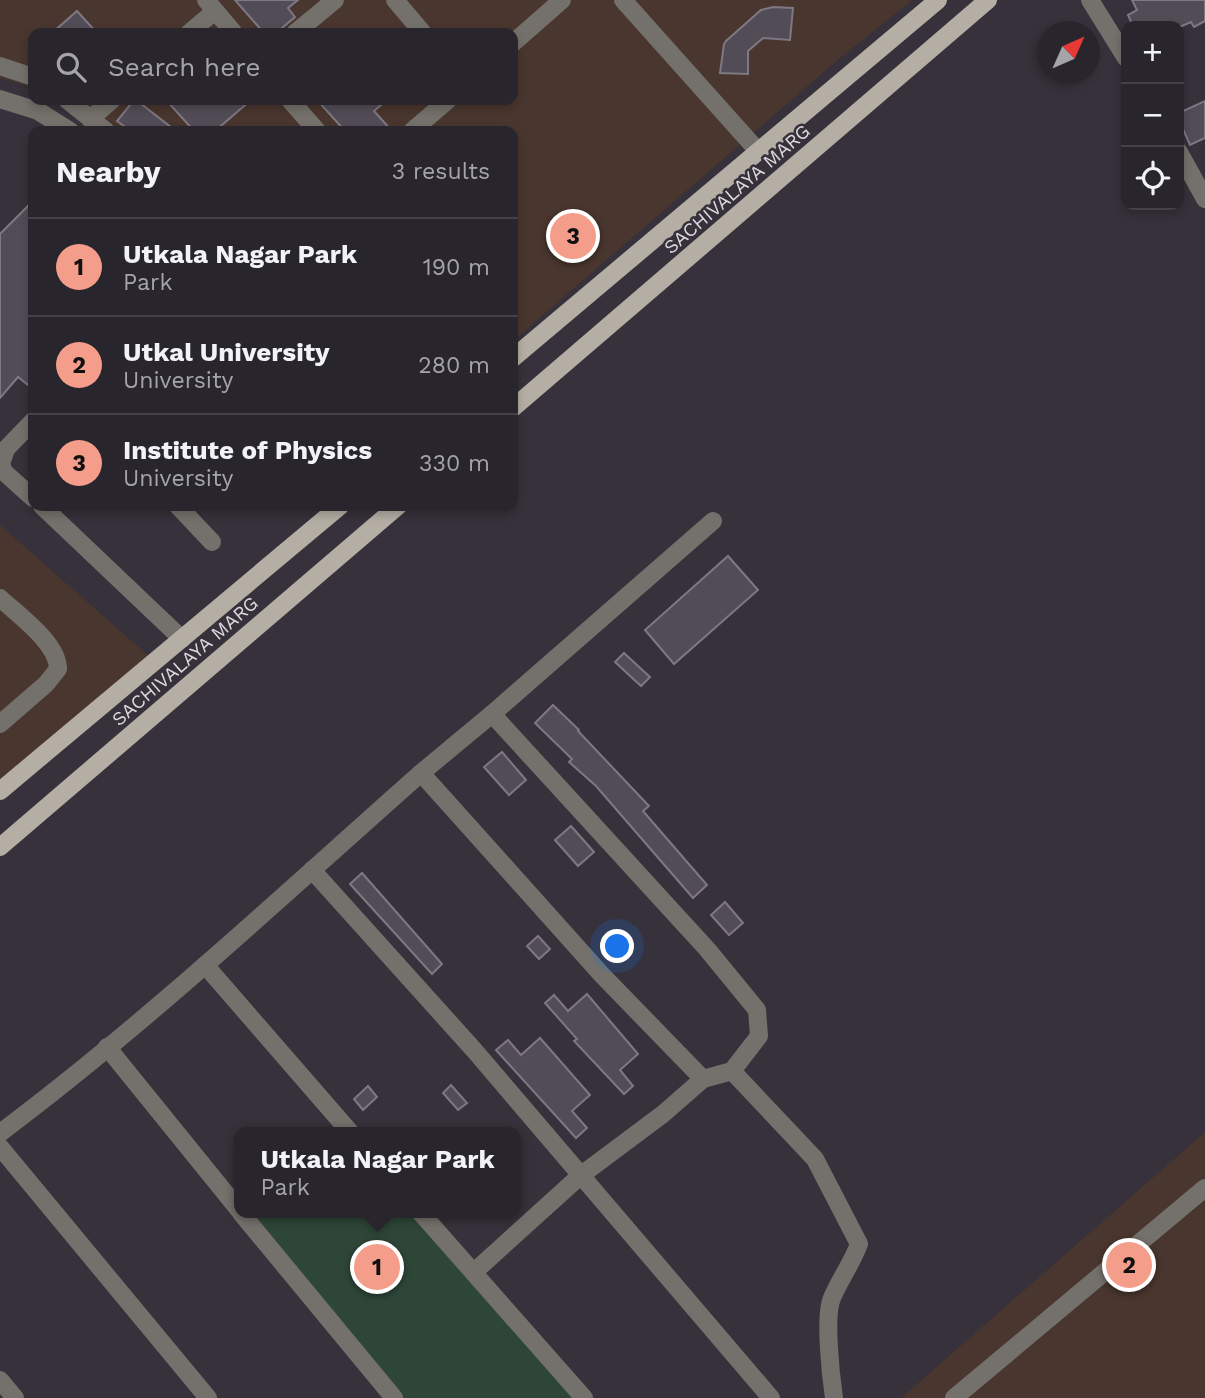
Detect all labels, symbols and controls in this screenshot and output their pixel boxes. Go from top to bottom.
north arrow [1037,21,1100,84]
map controls [1121,21,1184,210]
button: + [1121,21,1184,84]
search box [28,28,518,105]
icon: search [52,48,90,86]
text: Search here [108,52,260,82]
button: − [1121,84,1184,147]
street label: SACHIVALAYA MARG [659,119,815,259]
button: locate [1121,147,1184,210]
text: Nearby [56,154,161,189]
text: 3 results [392,158,490,185]
pin: 3 [550,210,596,262]
text: Utkala Nagar Park [123,239,357,269]
text: 1 [74,254,84,281]
text: 190 m [423,254,490,281]
text: Park [123,269,172,296]
text: Utkal University [123,337,330,367]
text: 2 [72,352,86,379]
text: 280 m [418,352,490,379]
text: University [123,367,233,394]
text: Institute of Physics [123,435,372,465]
text: 3 [72,450,86,477]
text: 330 m [419,450,490,477]
text: University [123,465,233,492]
street label: SACHIVALAYA MARG [107,591,263,731]
your location [600,929,634,963]
popup [234,1127,521,1218]
text: Utkala Nagar Park [260,1144,495,1174]
text: Park [260,1174,310,1201]
pin: 2 [1106,1239,1152,1291]
pin: 1 [354,1241,400,1293]

